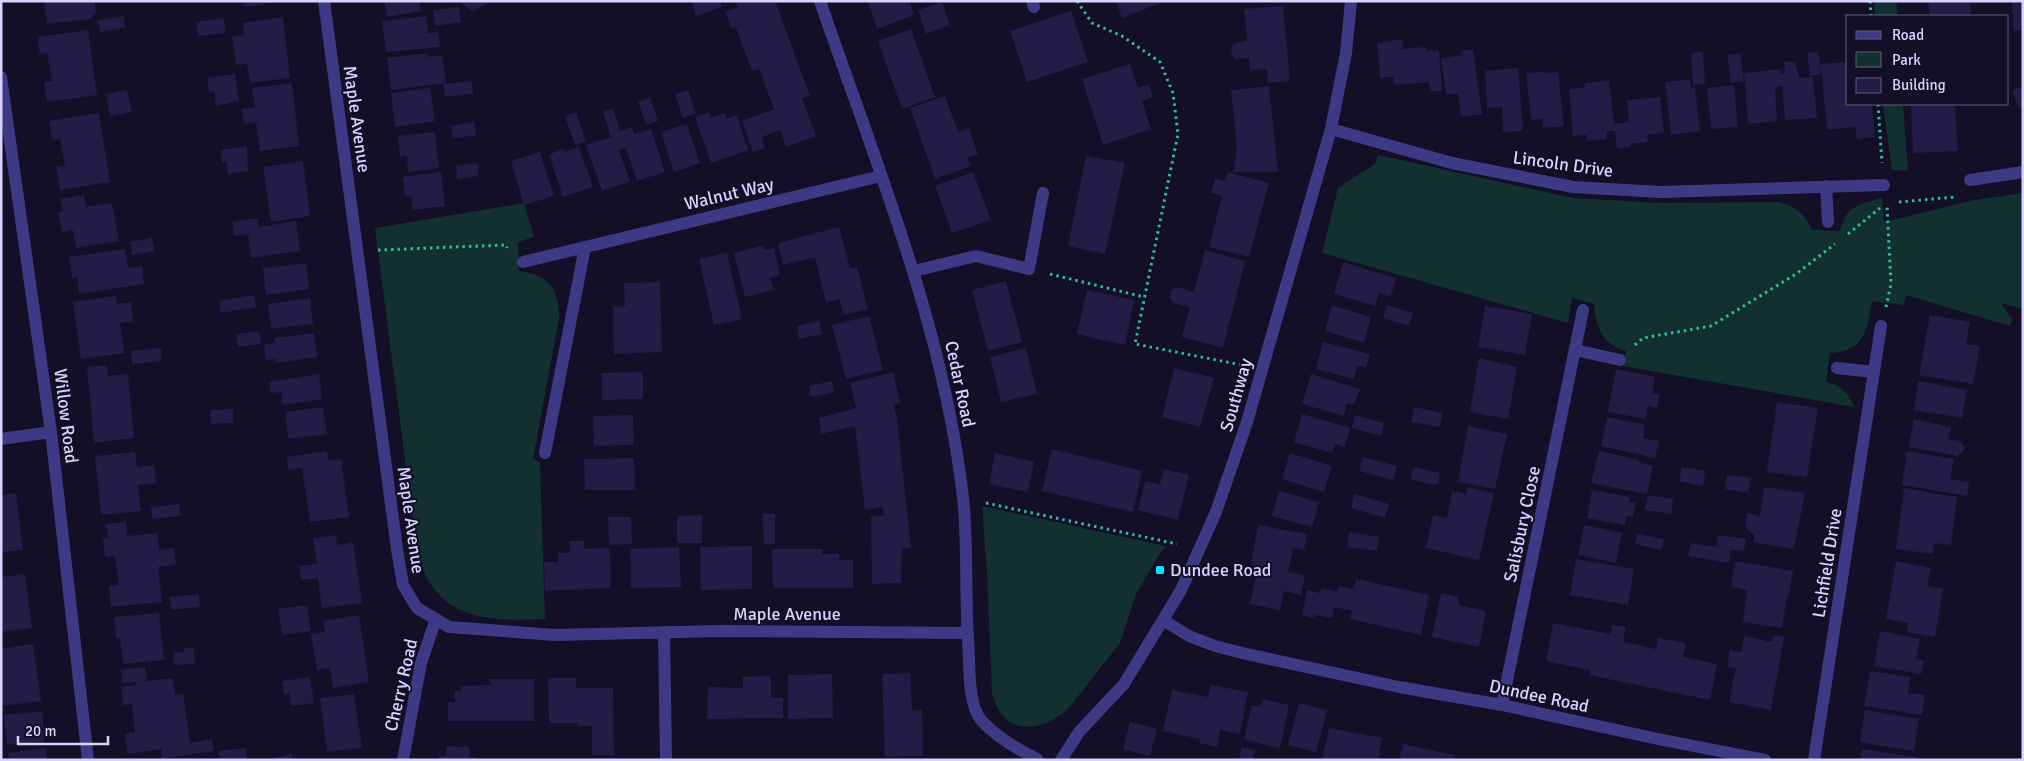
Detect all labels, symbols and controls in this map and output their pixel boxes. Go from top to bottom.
legend [1846,15,2009,105]
text: Road [1892,26,1924,44]
text: Park [1892,51,1921,69]
street label: Maple Avenue [339,64,375,174]
text: Building [1892,76,1946,94]
street label: Lincoln Drive [1512,146,1614,182]
street label: Walnut Way [682,173,776,215]
street label: Cedar Road [940,339,980,429]
street label: Southway [1215,355,1257,434]
street label: Willow Road [49,367,83,465]
street label: Salisbury Close [1499,464,1545,584]
street label: Maple Avenue [393,465,429,575]
street label: Lichfield Drive [1807,507,1847,619]
place label: Dundee Road [1170,559,1271,581]
marker: Dundee Road [1154,564,1166,576]
street label: Maple Avenue [733,603,841,625]
street label: Cherry Road [380,637,422,733]
street label: Dundee Road [1487,675,1591,717]
scale bar [18,714,108,746]
text: 20 m [25,722,56,740]

